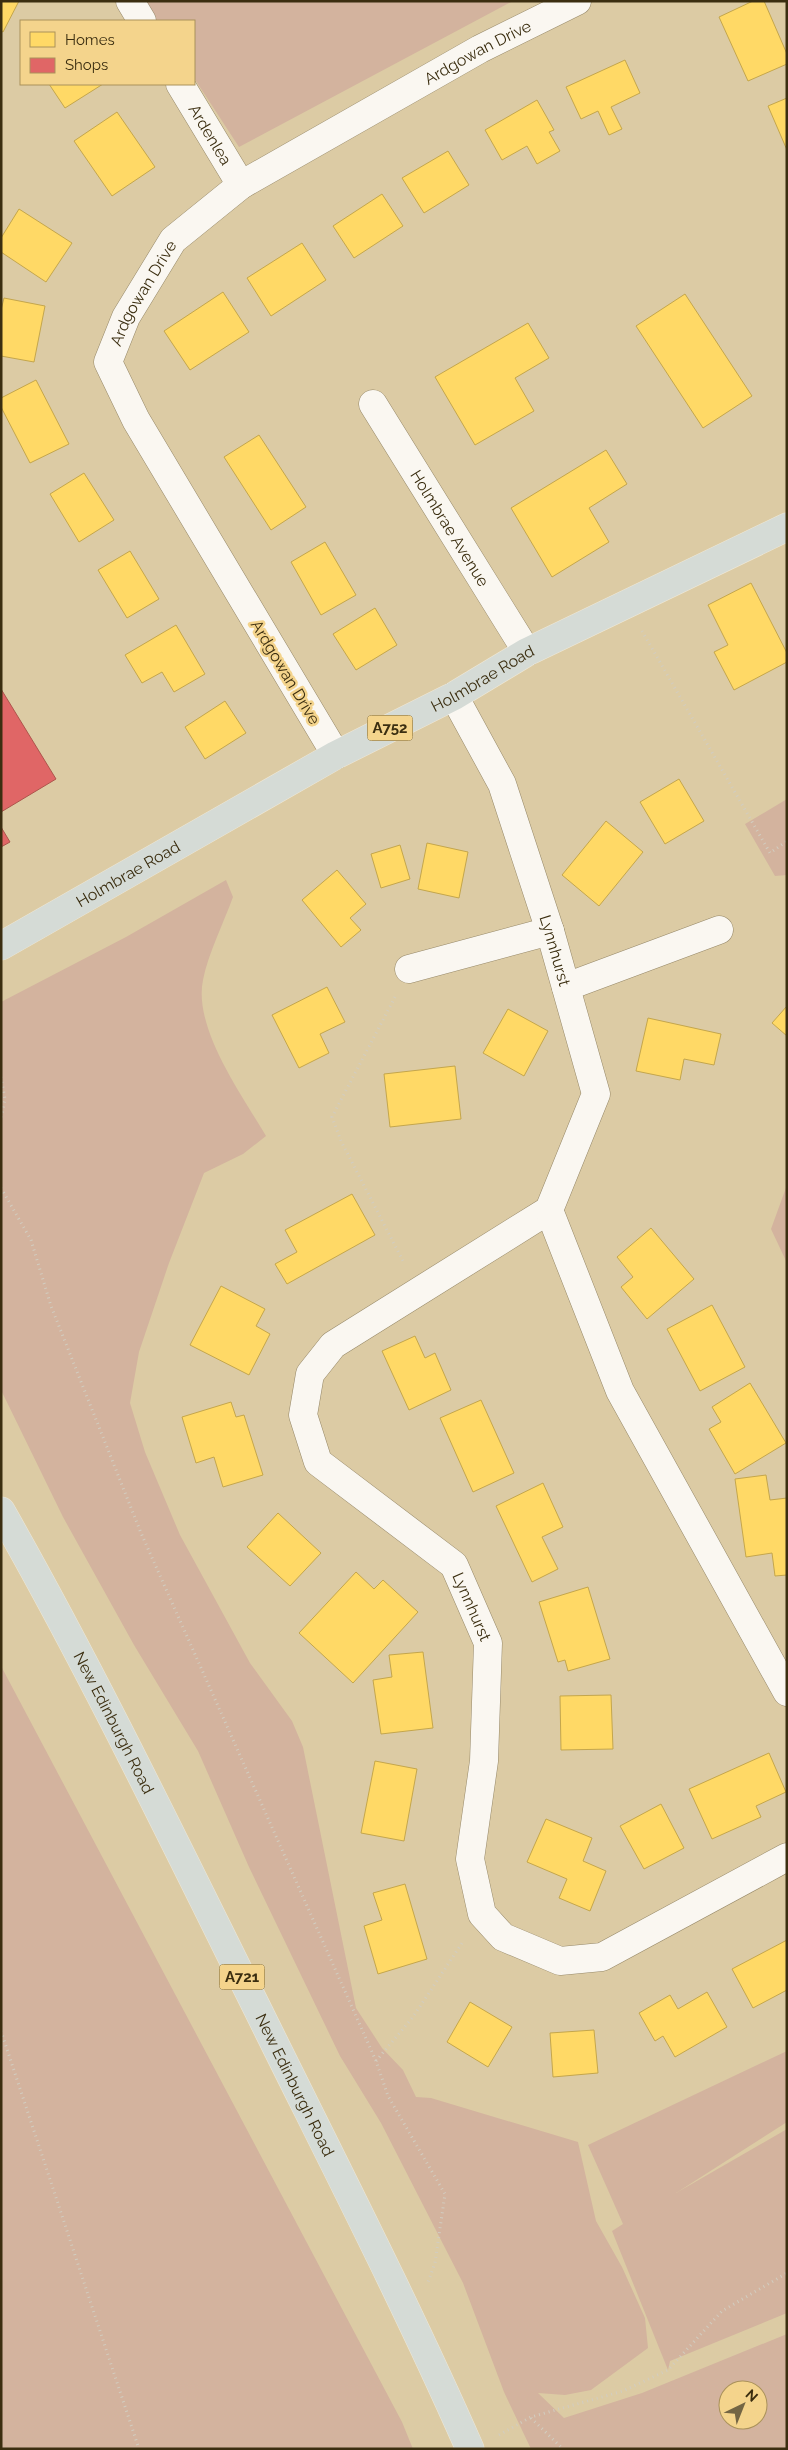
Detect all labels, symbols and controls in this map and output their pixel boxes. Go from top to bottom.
street label: Ardgowan Drive [421,16,534,89]
legend [20,20,195,85]
text: Homes [65,31,115,49]
text: Shops [65,56,108,74]
street label: Ardenlea [185,101,236,169]
street label: Ardgowan Drive [106,237,181,349]
street label: Holmbrae Avenue [406,466,493,590]
street label: Ardgowan Drive [247,617,324,728]
street label: Holmbrae Road [428,641,537,716]
road number: A752 [368,716,412,740]
street label: Holmbrae Road [73,837,183,911]
street label: Lynnhurst [535,913,574,989]
street label: Lynnhurst [448,1570,495,1645]
street label: New Edinburgh Road [69,1649,158,1797]
road number: A721 [220,1964,264,1990]
street label: New Edinburgh Road [251,2011,338,2160]
north arrow [718,2380,768,2430]
text: N [743,2386,761,2405]

